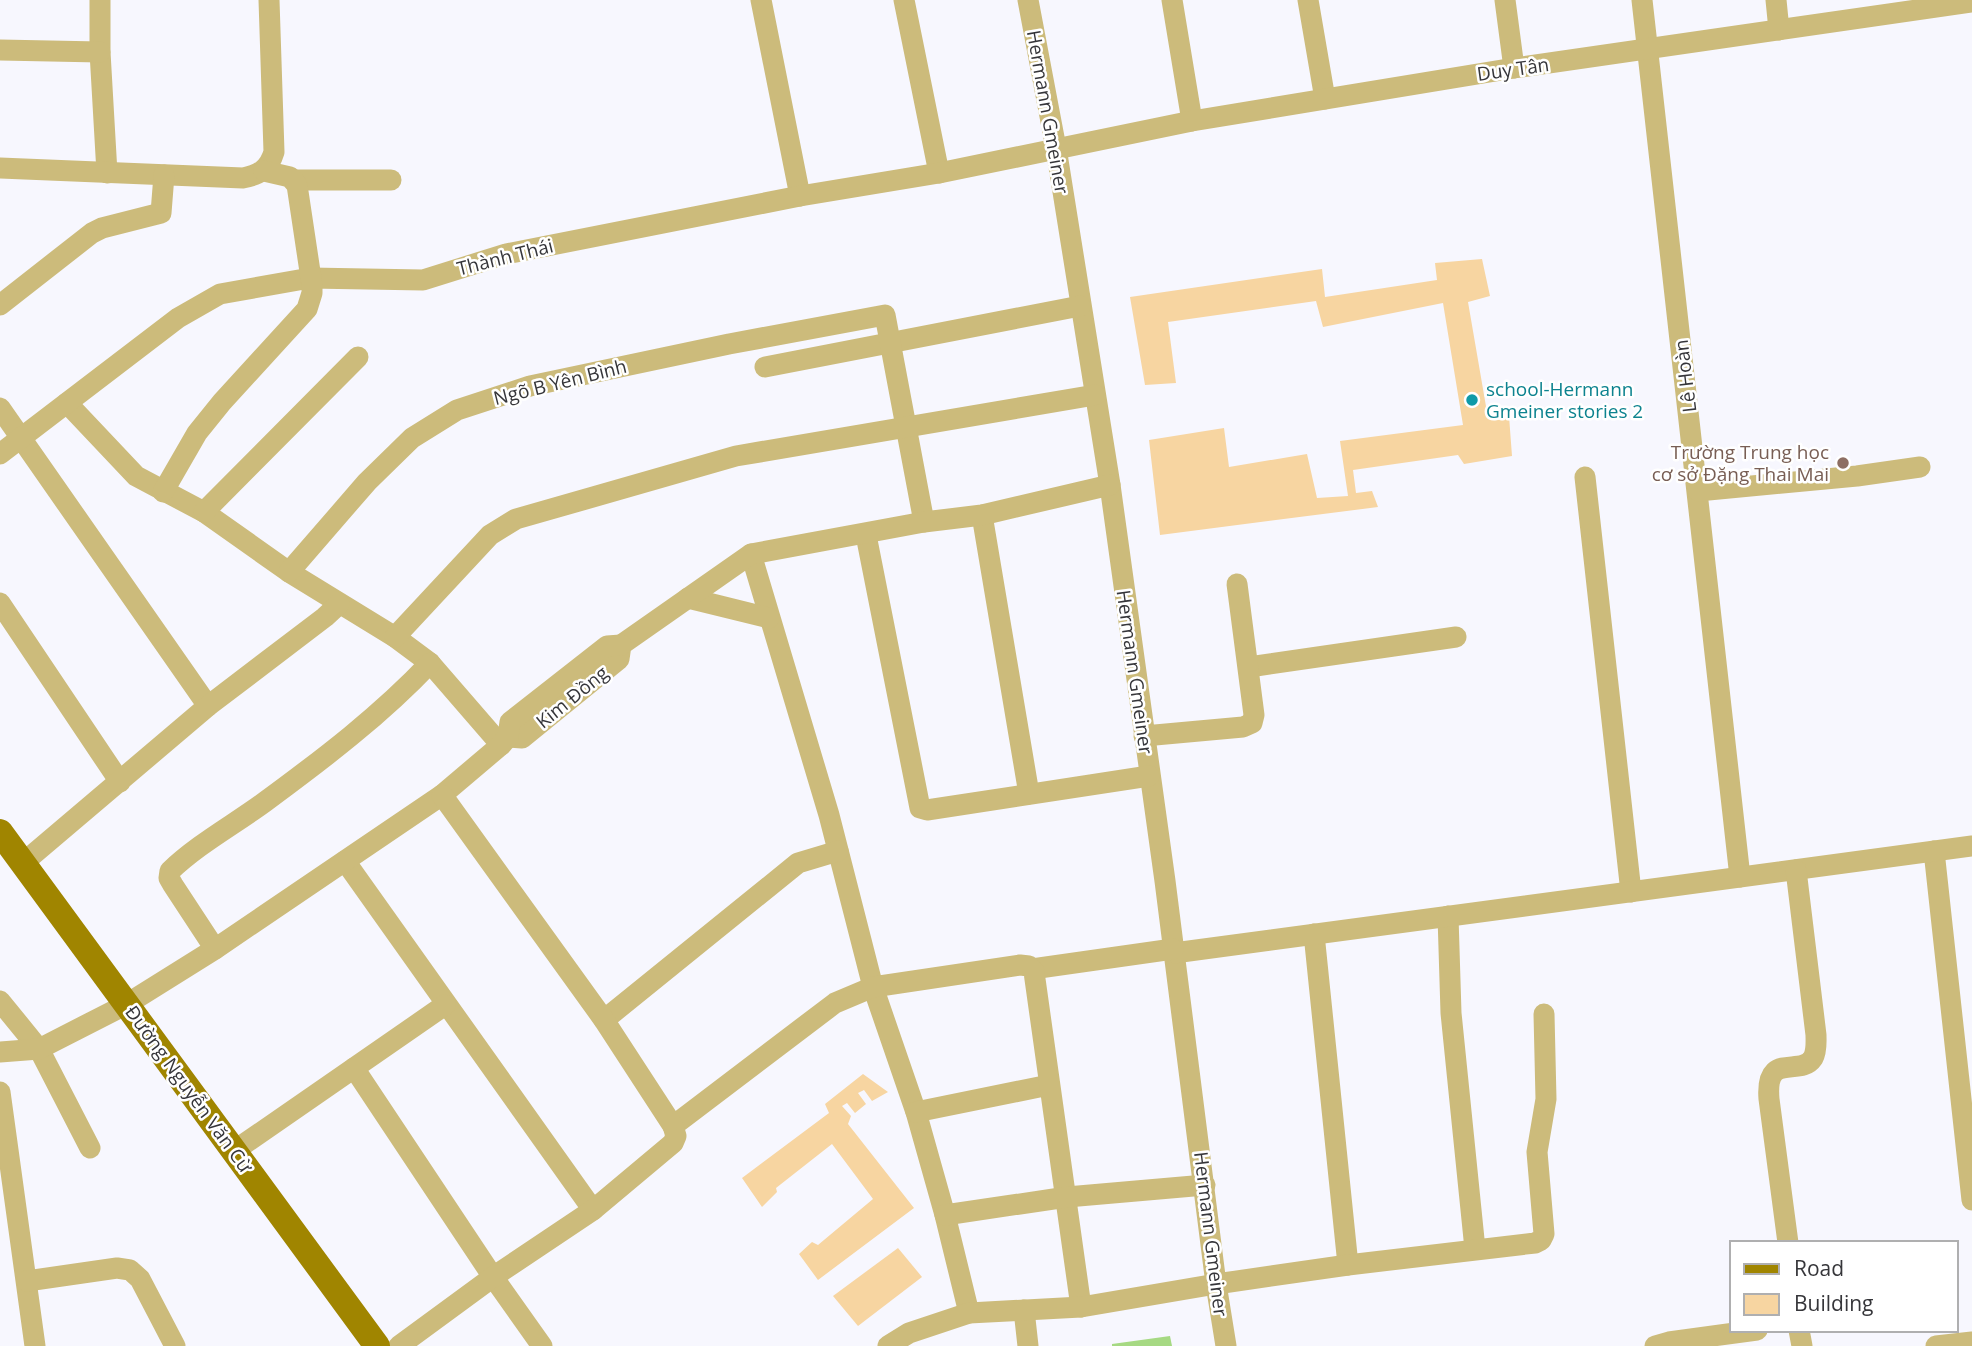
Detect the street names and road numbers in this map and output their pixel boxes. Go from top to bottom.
street label: Hermann Gmeiner [1021,28,1075,196]
street label: Duy Tân [1475,51,1551,87]
street label: Thành Thái [454,232,556,282]
street label: Lê Hoàn [1668,338,1702,414]
street label: Ngõ B Yên Bình [491,353,629,411]
street label: Hermann Gmeiner [1111,588,1159,756]
street label: Kim Đồng [530,660,614,734]
street label: Đường Nguyễn Văn Cừ [119,1000,259,1179]
street label: Hermann Gmeiner [1188,1150,1234,1318]

